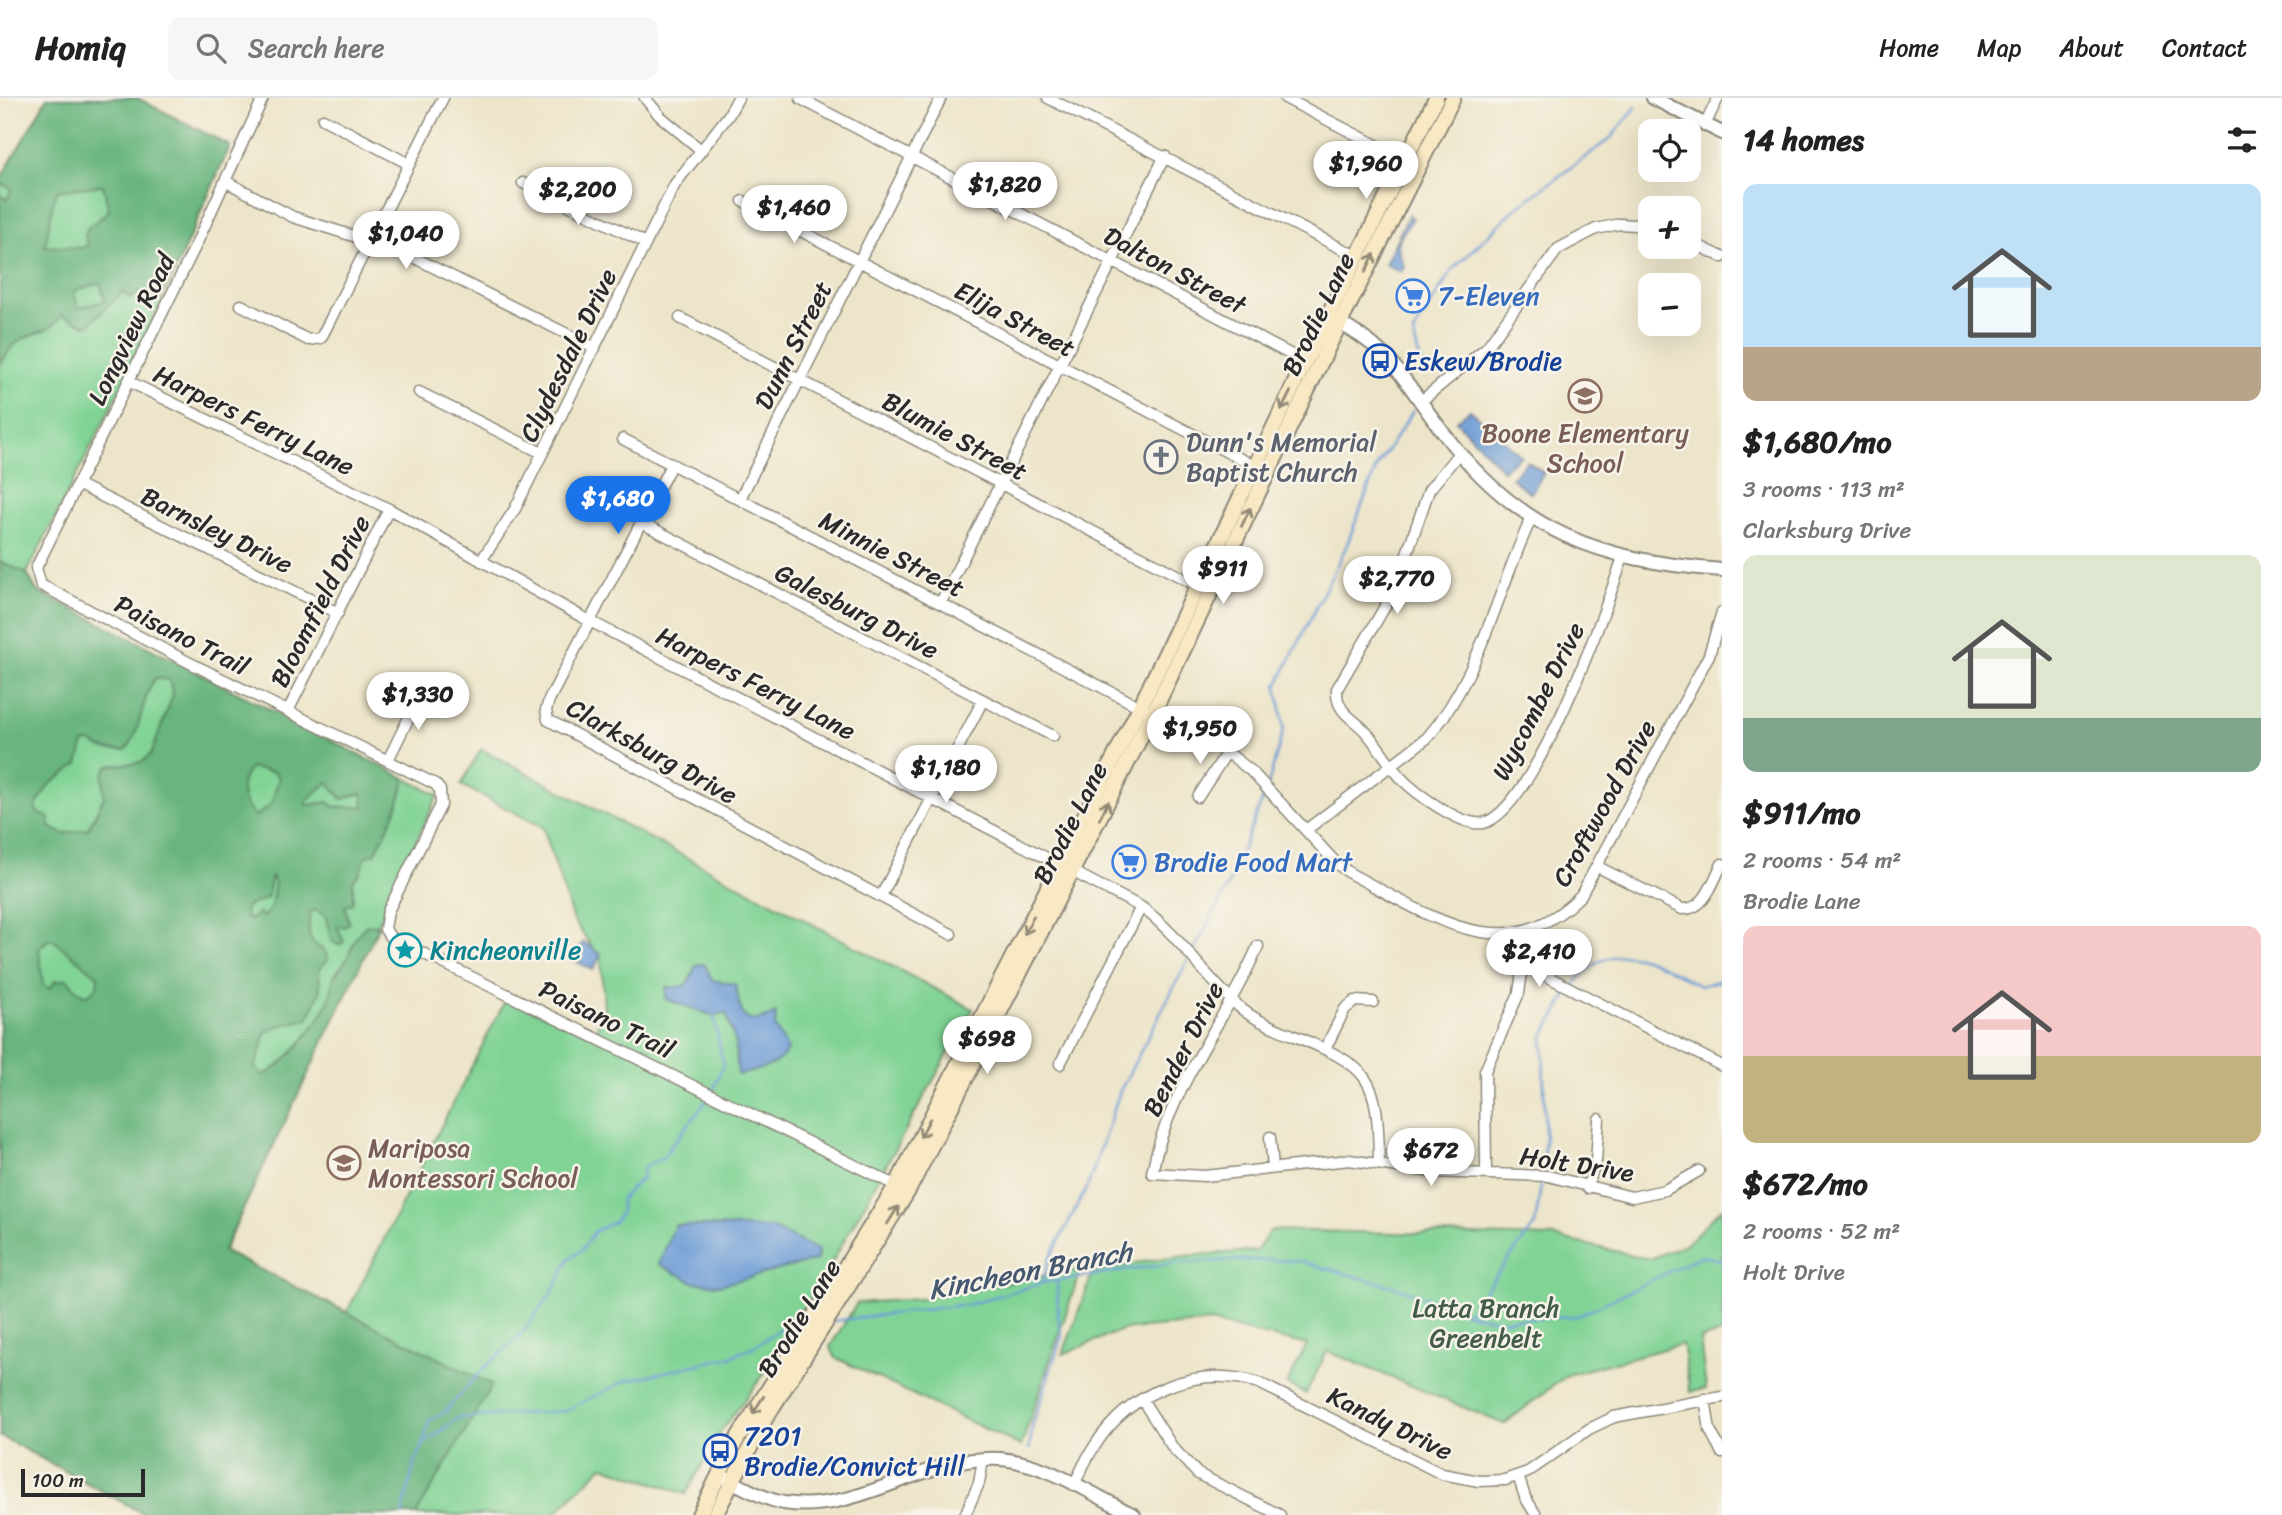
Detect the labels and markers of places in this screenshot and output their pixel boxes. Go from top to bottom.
pin: $1,960 [1309,141,1423,201]
pin: $1,820 [948,162,1062,222]
pin: $2,200 [521,167,635,227]
pin: $1,460 [737,186,851,245]
pin: $1,040 [349,212,463,271]
place label: 7-Eleven [1438,273,1540,319]
supermarket icon: 7-Eleven [1394,277,1432,315]
place label: Eskew/Brodie [1404,338,1563,384]
bus stop icon: Eskew/Brodie [1361,342,1399,380]
school or university icon: Boone Elementary School [1566,377,1604,415]
place label: Boone Elementary School [1481,410,1689,486]
place label: Dunn's Memorial Baptist Church [1186,419,1377,495]
church icon: Dunn's Memorial Baptist Church [1142,438,1180,476]
pin: $1,680 [561,476,675,536]
pin: $911 [1182,546,1264,606]
pin: $2,770 [1340,556,1454,616]
pin: $1,330 [361,672,475,732]
pin: $1,950 [1143,706,1257,766]
pin: $1,180 [889,746,1003,805]
place label: Brodie Food Mart [1154,839,1353,885]
supermarket icon: Brodie Food Mart [1110,843,1148,881]
place label: Kincheonville [430,927,581,973]
pin: $2,410 [1482,930,1596,989]
place icon: Kincheonville [386,931,424,969]
pin: $698 [946,1016,1028,1076]
place label: Mariposa Montessori School [368,1125,578,1201]
pin: $672 [1390,1128,1472,1188]
school or university icon: Mariposa Montessori School [325,1144,363,1182]
place label: 7201 Brodie/Convict Hill [744,1413,965,1489]
bus stop icon: 7201 Brodie/Convict Hill [701,1432,739,1470]

